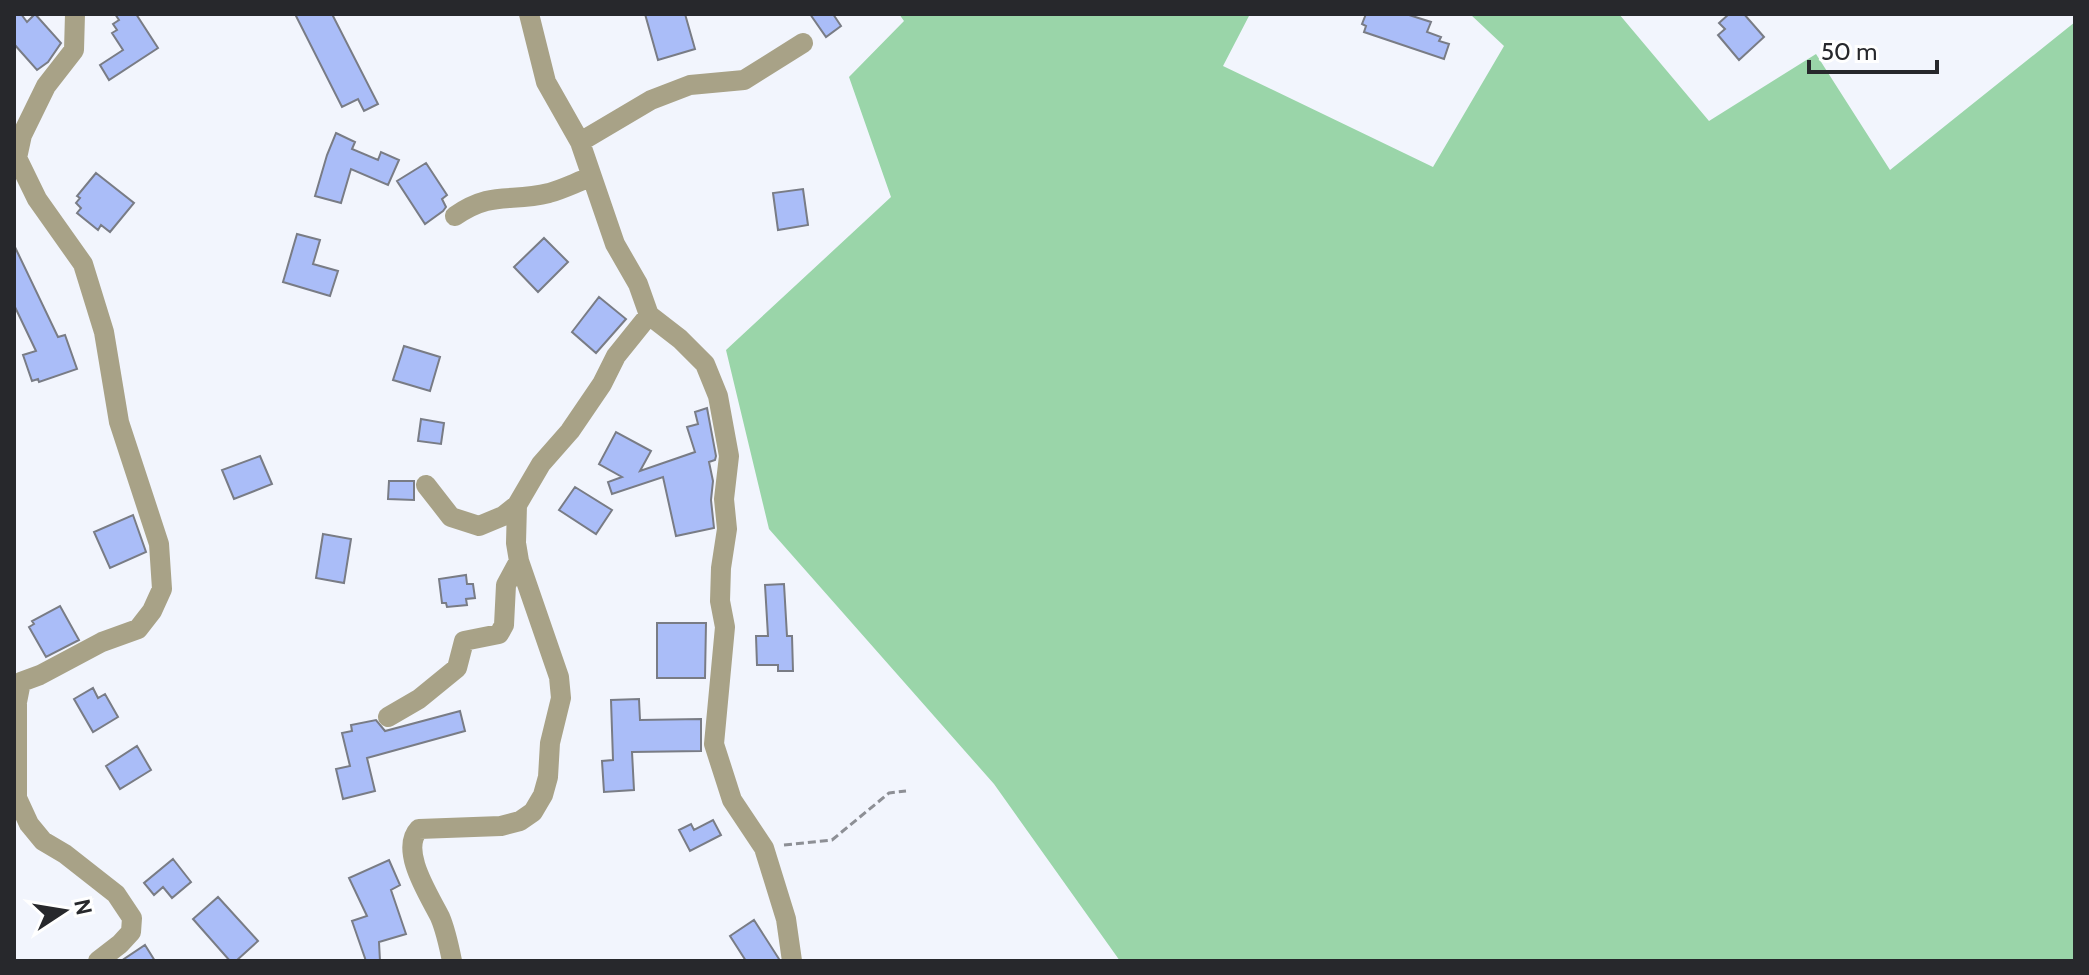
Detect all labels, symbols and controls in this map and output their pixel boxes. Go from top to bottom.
scale bar [1809,24,1937,74]
text: 50 m [1821,37,1877,66]
north arrow [24,871,104,951]
text: N [68,897,98,917]

